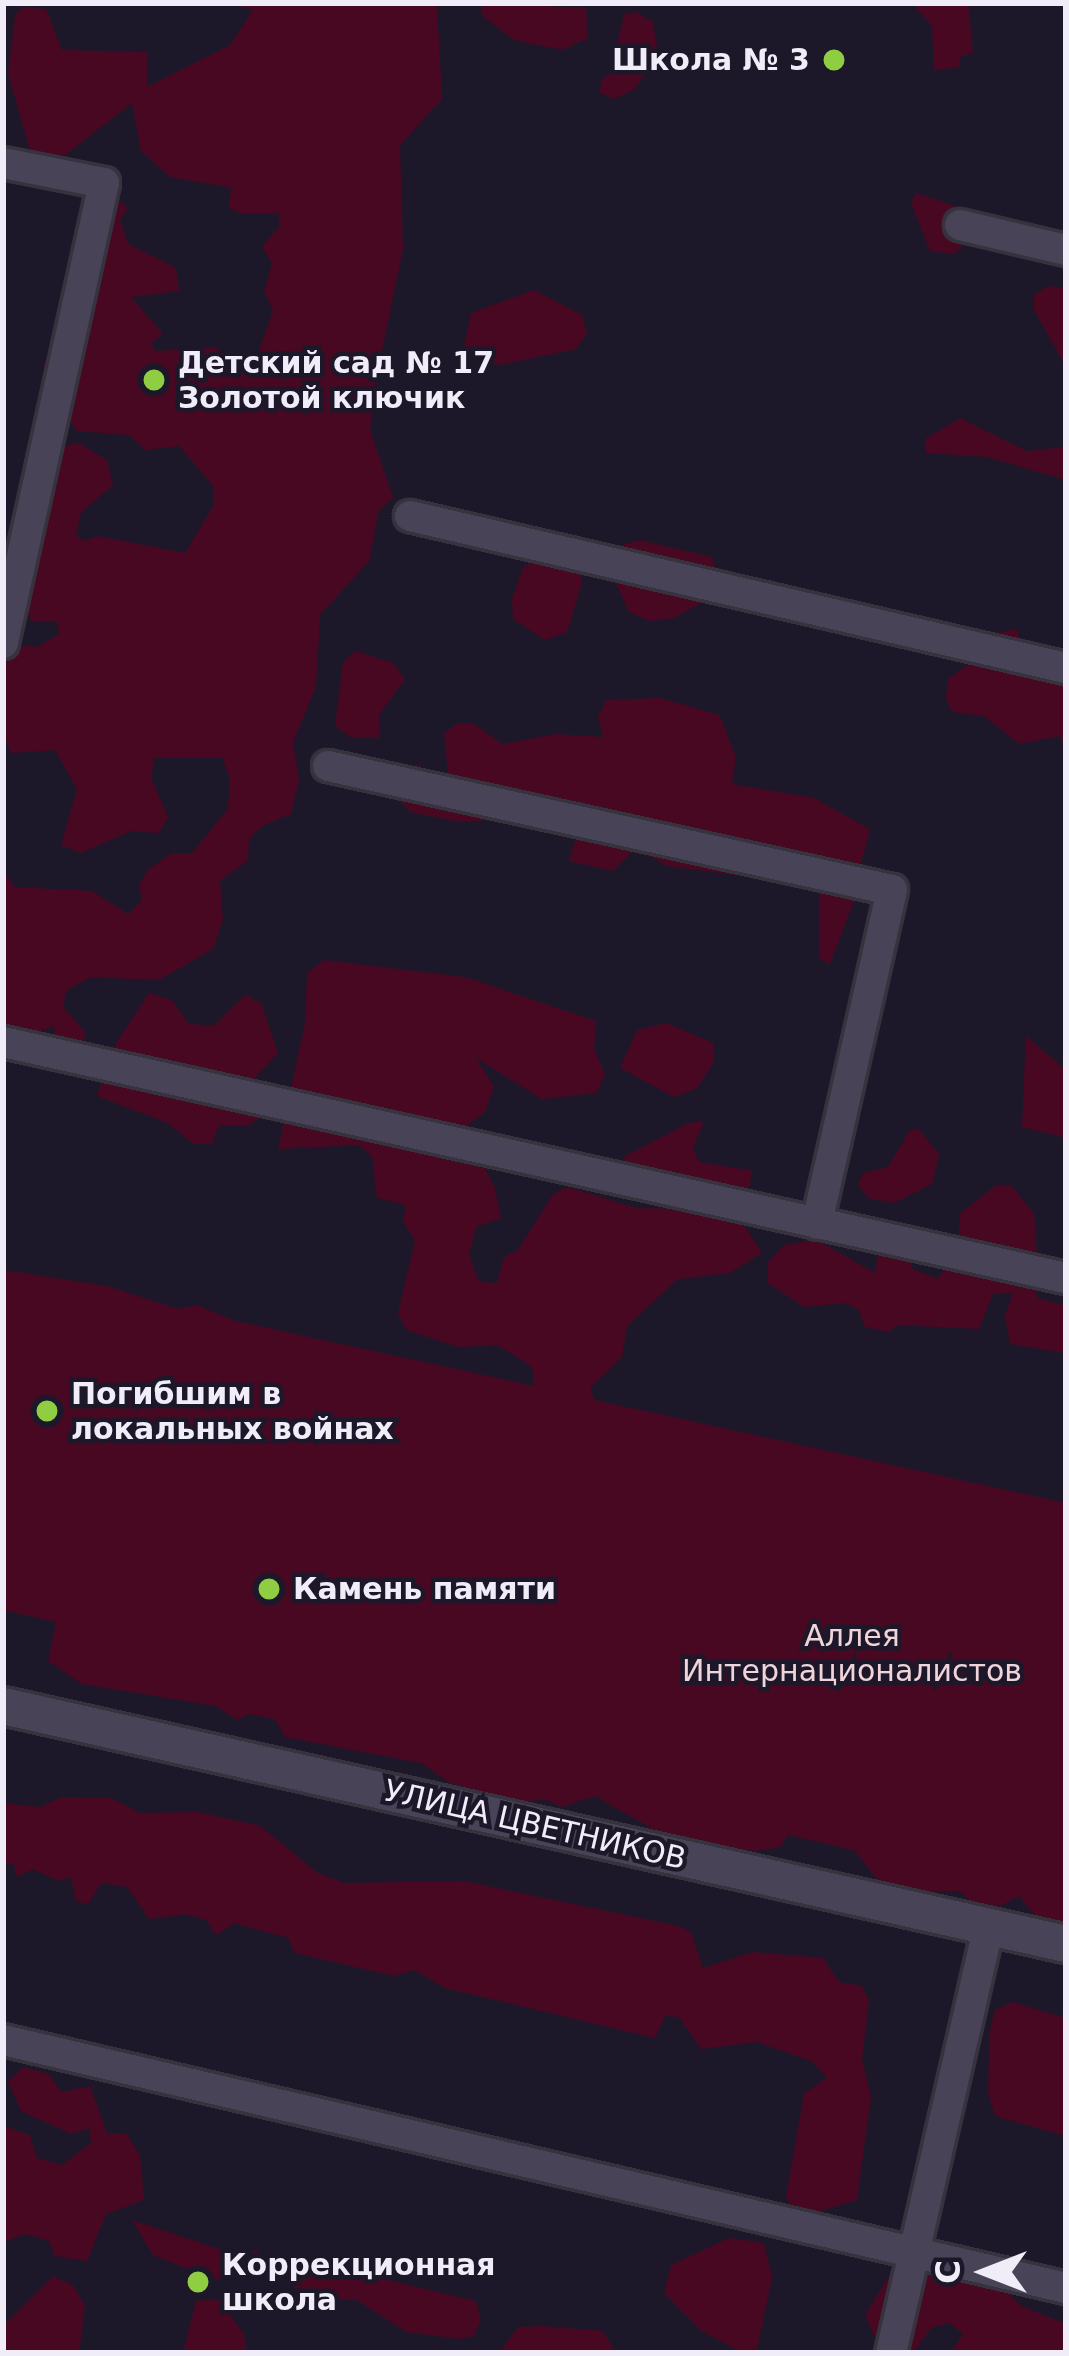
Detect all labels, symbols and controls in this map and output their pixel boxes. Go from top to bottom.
place label: Школа № 3 [612,42,810,78]
marker: Школа № 3 [821,47,847,73]
place label: Детский сад № 17 Золотой ключик [178,345,494,416]
marker: Детский сад № 17 Золотой ключик [141,367,167,393]
place label: Погибшим в локальных войнах [71,1376,394,1446]
marker: Погибшим в локальных войнах [34,1398,60,1424]
place label: Камень памяти [293,1571,556,1607]
marker: Камень памяти [256,1576,282,1602]
park label: Аллея Интернационалистов [682,1618,1022,1688]
street label: УЛИЦА ЦВЕТНИКОВ [381,1773,689,1877]
north arrow [925,2212,1045,2332]
place label: Коррекционная школа [222,2247,496,2318]
text: С [929,2260,968,2284]
marker: Коррекционная школа [185,2269,211,2295]

